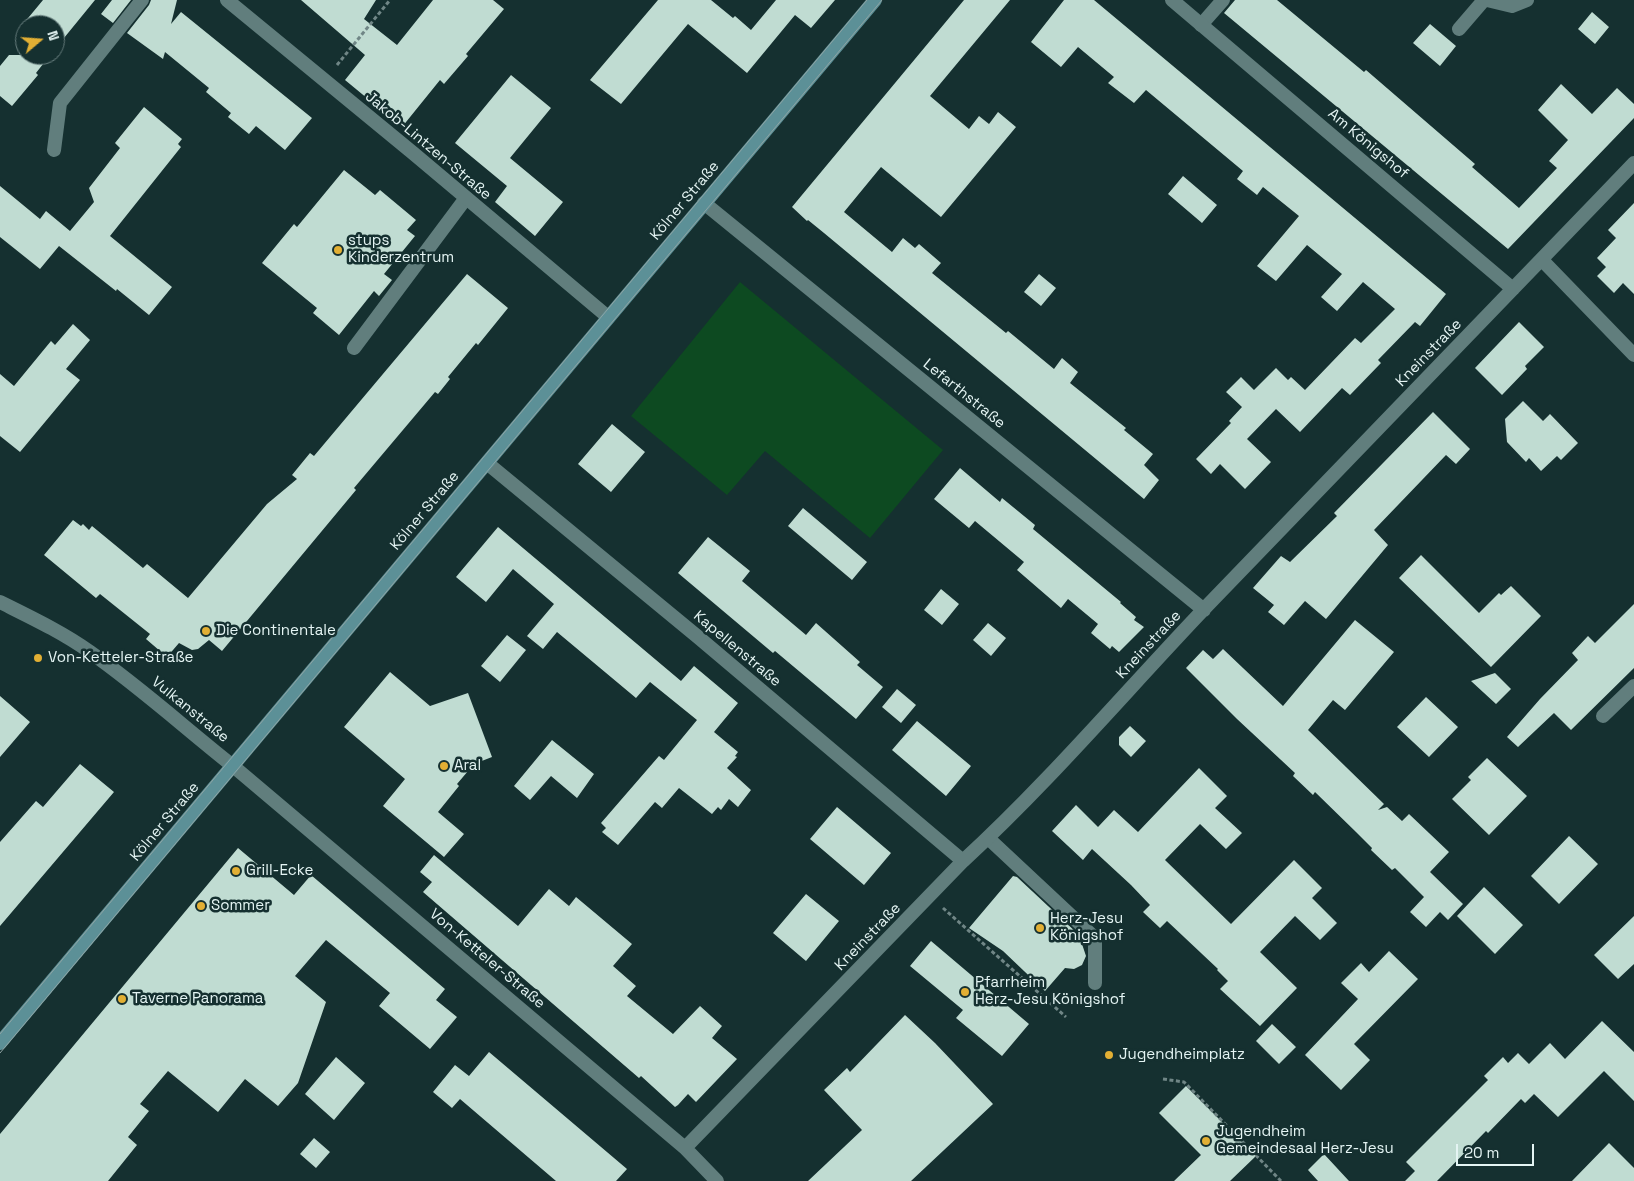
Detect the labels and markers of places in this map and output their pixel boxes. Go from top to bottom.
place label: stups Kinderzentrum [348,232,454,267]
marker: stups Kinderzentrum [332,244,344,256]
place label: Die Continentale [216,622,336,640]
marker: Die Continentale [200,625,212,637]
place label: Von-Ketteler-Straße [48,649,193,667]
marker: Von-Ketteler-Straße [32,652,44,664]
place label: Aral [454,757,481,775]
marker: Aral [438,760,450,772]
place label: Grill-Ecke [246,862,313,880]
marker: Grill-Ecke [230,865,242,877]
place label: Sommer [211,897,270,915]
marker: Sommer [195,900,207,912]
place label: Herz-Jesu Königshof [1050,910,1123,945]
marker: Herz-Jesu Königshof [1034,922,1046,934]
place label: Pfarrheim Herz-Jesu Königshof [975,974,1125,1009]
marker: Pfarrheim Herz-Jesu Königshof [959,986,971,998]
place label: Taverne Panorama [132,990,263,1008]
marker: Taverne Panorama [116,993,128,1005]
place label: Jugendheimplatz [1119,1046,1245,1064]
marker: Jugendheimplatz [1103,1049,1115,1061]
place label: Jugendheim Gemeindesaal Herz-Jesu [1216,1123,1394,1158]
marker: Jugendheim Gemeindesaal Herz-Jesu [1200,1135,1212,1147]

